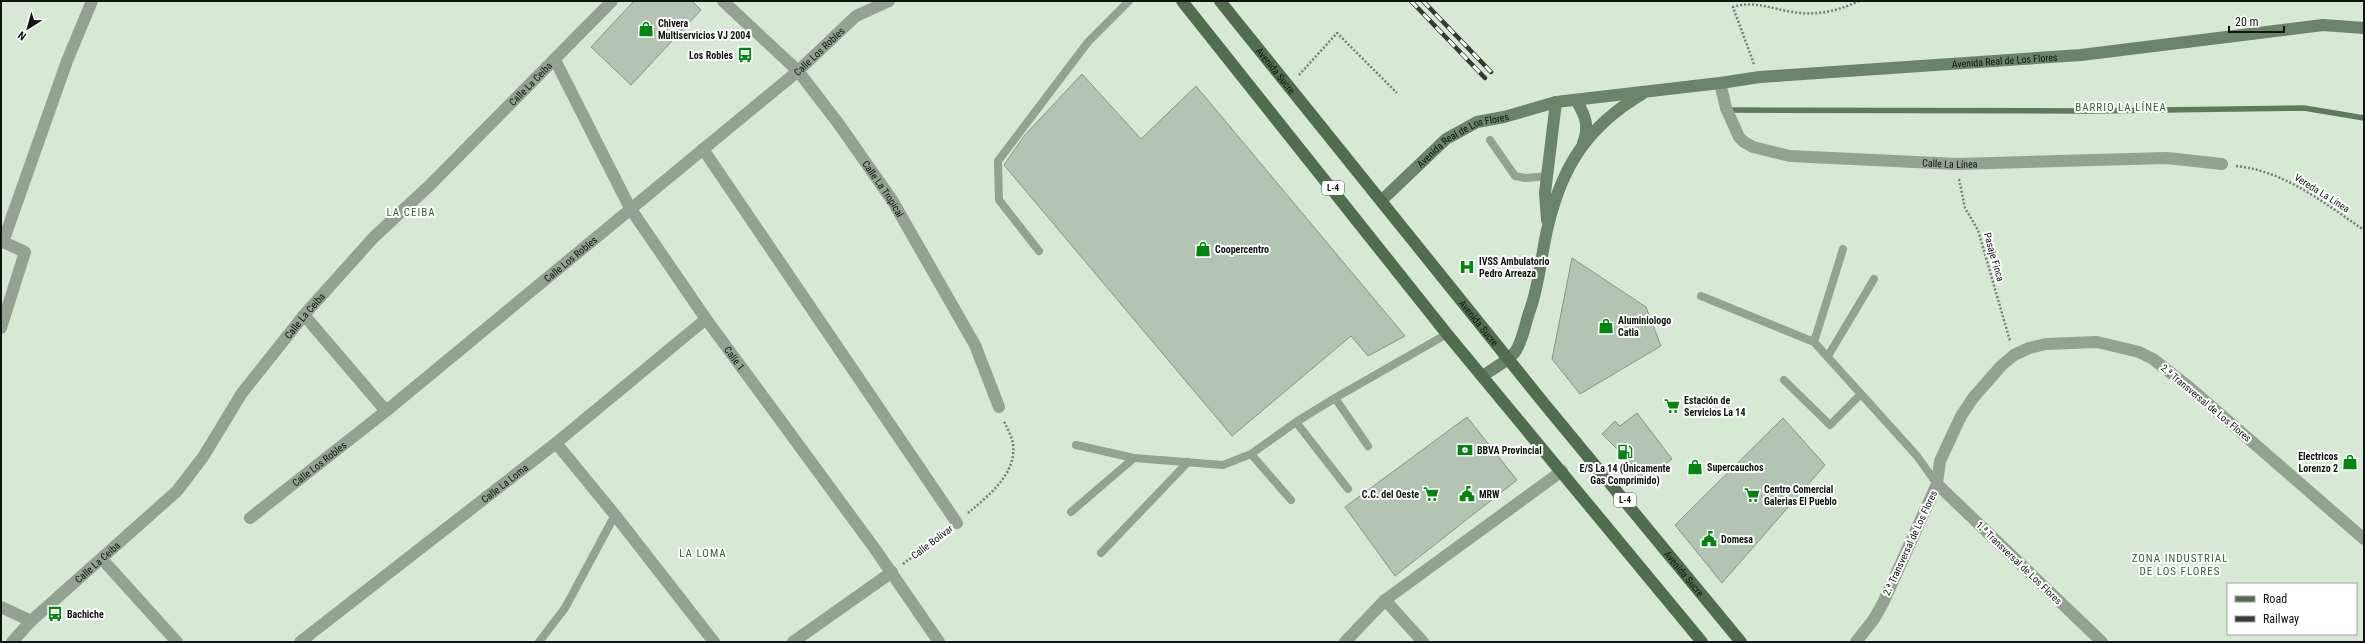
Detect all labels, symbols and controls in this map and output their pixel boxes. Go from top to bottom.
north arrow [8,8,48,48]
scale bar [2229,8,2284,34]
text: 20 m [2235,15,2259,29]
place label: Chivera Multiservicios VJ 2004 [658,18,750,41]
shop icon: Chivera Multiservicios VJ 2004 [637,20,655,38]
street label: Calle Los Robles [791,24,847,78]
text: N [15,28,29,43]
street label: Avenida Sucre [1254,45,1298,96]
bus stop icon: Los Robles [736,46,754,64]
place label: Los Robles [689,50,733,61]
street label: Avenida Real de Los Flores [1951,51,2058,69]
street label: Calle La Ceiba [507,60,554,108]
district label: BARRIO LA LÍNEA [2075,101,2167,114]
street label: Avenida Real de Los Flores [1414,110,1511,169]
street label: Calle La Línea [1922,157,1978,170]
street label: Calle La Tropical [861,158,906,219]
street label: Vereda La Línea [2292,172,2352,214]
road number: L-4 [1322,181,1344,195]
district label: LA CEIBA [386,206,436,219]
street label: Pasaje Finca [1982,231,2006,283]
street label: Calle Los Robles [542,234,599,284]
shop icon: Coopercentro [1194,240,1212,258]
place label: Coopercentro [1215,244,1269,255]
place label: IVSS Ambulatorio Pedro Arreaza [1479,256,1550,279]
hospital icon: IVSS Ambulatorio Pedro Arreaza [1458,258,1476,276]
street label: Calle La Ceiba [282,290,327,341]
street label: Avenida Sucre [1457,297,1501,348]
place label: Aluminiologo Catia [1618,315,1671,338]
shop icon: Aluminiologo Catia [1597,317,1615,335]
street label: Calle 1 [722,344,747,372]
street label: 2.ª Transversal de Los Flores [2159,362,2254,444]
place label: Estación de Servicios La 14 [1684,395,1745,418]
supermarket icon: Estación de Servicios La 14 [1663,397,1681,415]
street label: Calle Los Robles [290,439,349,488]
bank icon: BBVA Provincial [1456,441,1474,459]
fuel station icon: E/S La 14 (Únicamente Gas Comprimido) [1616,443,1634,461]
place label: BBVA Provincial [1477,445,1542,456]
place label: Electricos Lorenzo 2 [2298,451,2338,474]
shop icon: Electricos Lorenzo 2 [2341,453,2359,471]
shop icon: Supercauchos [1686,458,1704,476]
street label: Calle La Loma [479,461,530,505]
place label: E/S La 14 (Únicamente Gas Comprimido) [1580,462,1671,487]
place label: Supercauchos [1707,462,1764,473]
place label: Centro Comercial Galerias El Pueblo [1764,484,1837,507]
supermarket icon: C.C. del Oeste [1422,485,1440,503]
public building icon: MRW [1458,485,1476,503]
supermarket icon: Centro Comercial Galerias El Pueblo [1743,486,1761,504]
street label: 2.ª Transversal de Los Flores [1881,488,1939,597]
place label: C.C. del Oeste [1362,489,1419,500]
place label: MRW [1479,489,1500,500]
road number: L-4 [1614,493,1636,507]
street label: 1.ª Transversal de Los Flores [1974,519,2064,607]
street label: Calle Bolívar [909,523,955,561]
public building icon: Domesa [1700,530,1718,548]
place label: Domesa [1721,534,1753,545]
street label: Calle La Ceiba [73,539,122,585]
district label: LA LOMA [679,547,727,560]
street label: Avenida Sucre [1662,548,1707,599]
district label: ZONA INDUSTRIAL DE LOS FLORES [2132,552,2228,578]
legend [2227,583,2357,635]
text: Road [2263,592,2287,606]
bus stop icon: Bachiche [46,605,64,623]
place label: Bachiche [67,609,104,620]
text: Railway [2263,612,2299,626]

